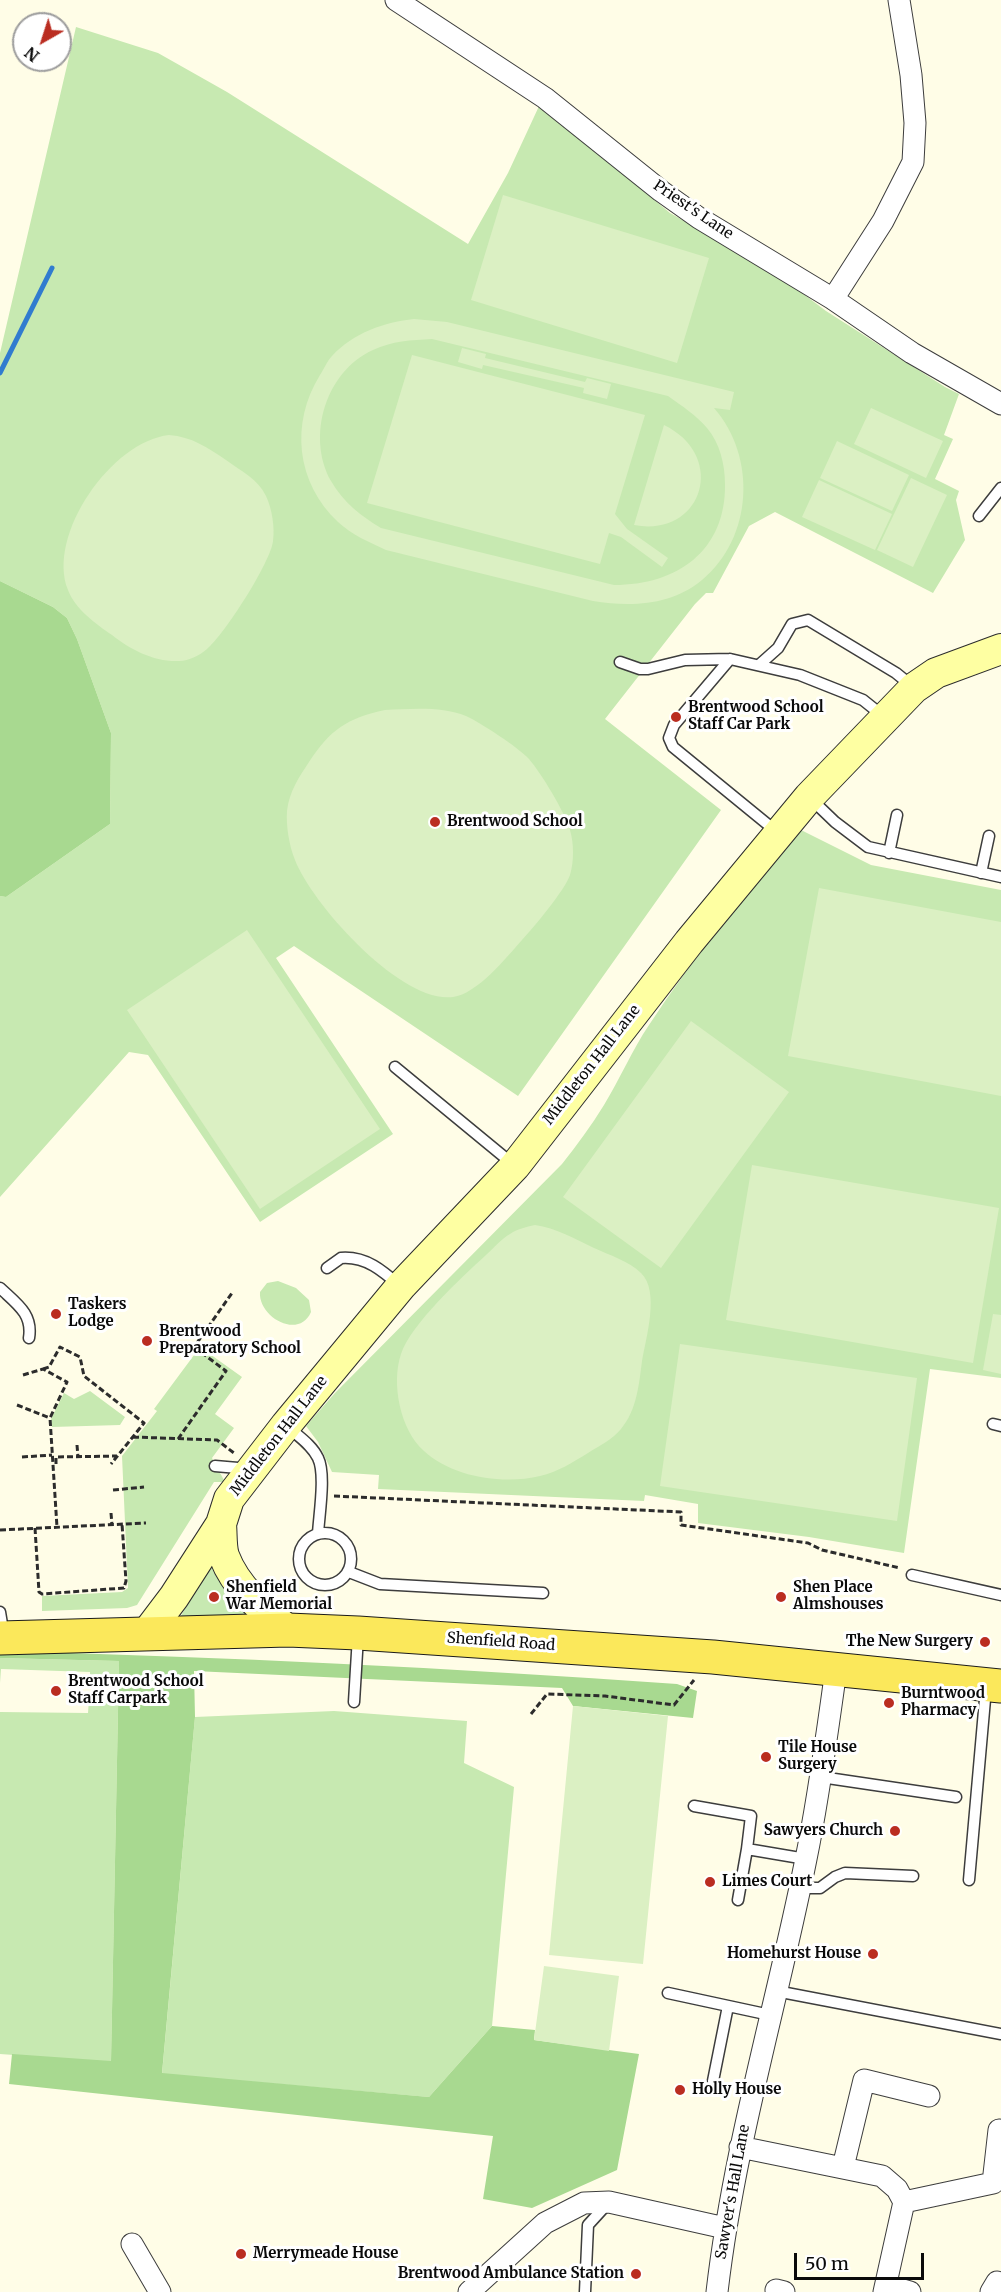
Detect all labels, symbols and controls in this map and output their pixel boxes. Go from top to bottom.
north arrow [12,12,72,72]
text: N [21,43,43,66]
street label: Priest's Lane [650,177,736,243]
place label: Brentwood School Staff Car Park [688,699,824,734]
marker: Brentwood School Staff Car Park [669,710,683,724]
place label: Brentwood School [447,813,583,831]
marker: Brentwood School [428,815,442,829]
street label: Middleton Hall Lane [540,1002,644,1128]
place label: Taskers Lodge [68,1296,127,1331]
marker: Taskers Lodge [49,1307,63,1321]
place label: Brentwood Preparatory School [159,1323,301,1358]
marker: Brentwood Preparatory School [140,1334,154,1348]
street label: Middleton Hall Lane [227,1373,331,1499]
place label: Shenfield War Memorial [226,1579,332,1614]
place label: Shen Place Almshouses [793,1579,884,1614]
marker: Shenfield War Memorial [207,1590,221,1604]
marker: Shen Place Almshouses [774,1590,788,1604]
street label: Shenfield Road [446,1629,556,1655]
place label: The New Surgery [846,1633,973,1651]
marker: The New Surgery [978,1635,992,1649]
place label: Brentwood School Staff Carpark [68,1673,204,1708]
marker: Brentwood School Staff Carpark [49,1684,63,1698]
place label: Burntwood Pharmacy [901,1685,985,1720]
marker: Burntwood Pharmacy [882,1696,896,1710]
place label: Tile House Surgery [778,1739,857,1774]
marker: Tile House Surgery [759,1750,773,1764]
place label: Sawyers Church [764,1822,883,1840]
marker: Sawyers Church [888,1824,902,1838]
place label: Limes Court [722,1873,812,1891]
marker: Limes Court [703,1875,717,1889]
place label: Homehurst House [727,1945,861,1963]
marker: Homehurst House [866,1947,880,1961]
place label: Holly House [692,2081,781,2099]
marker: Holly House [673,2083,687,2097]
street label: Sawyer's Hall Lane [712,2123,754,2261]
scale bar [797,2241,928,2279]
place label: Merrymeade House [253,2245,398,2263]
marker: Merrymeade House [234,2247,248,2261]
text: 50 m [805,2252,849,2275]
place label: Brentwood Ambulance Station [398,2265,624,2283]
marker: Brentwood Ambulance Station [629,2267,643,2281]

